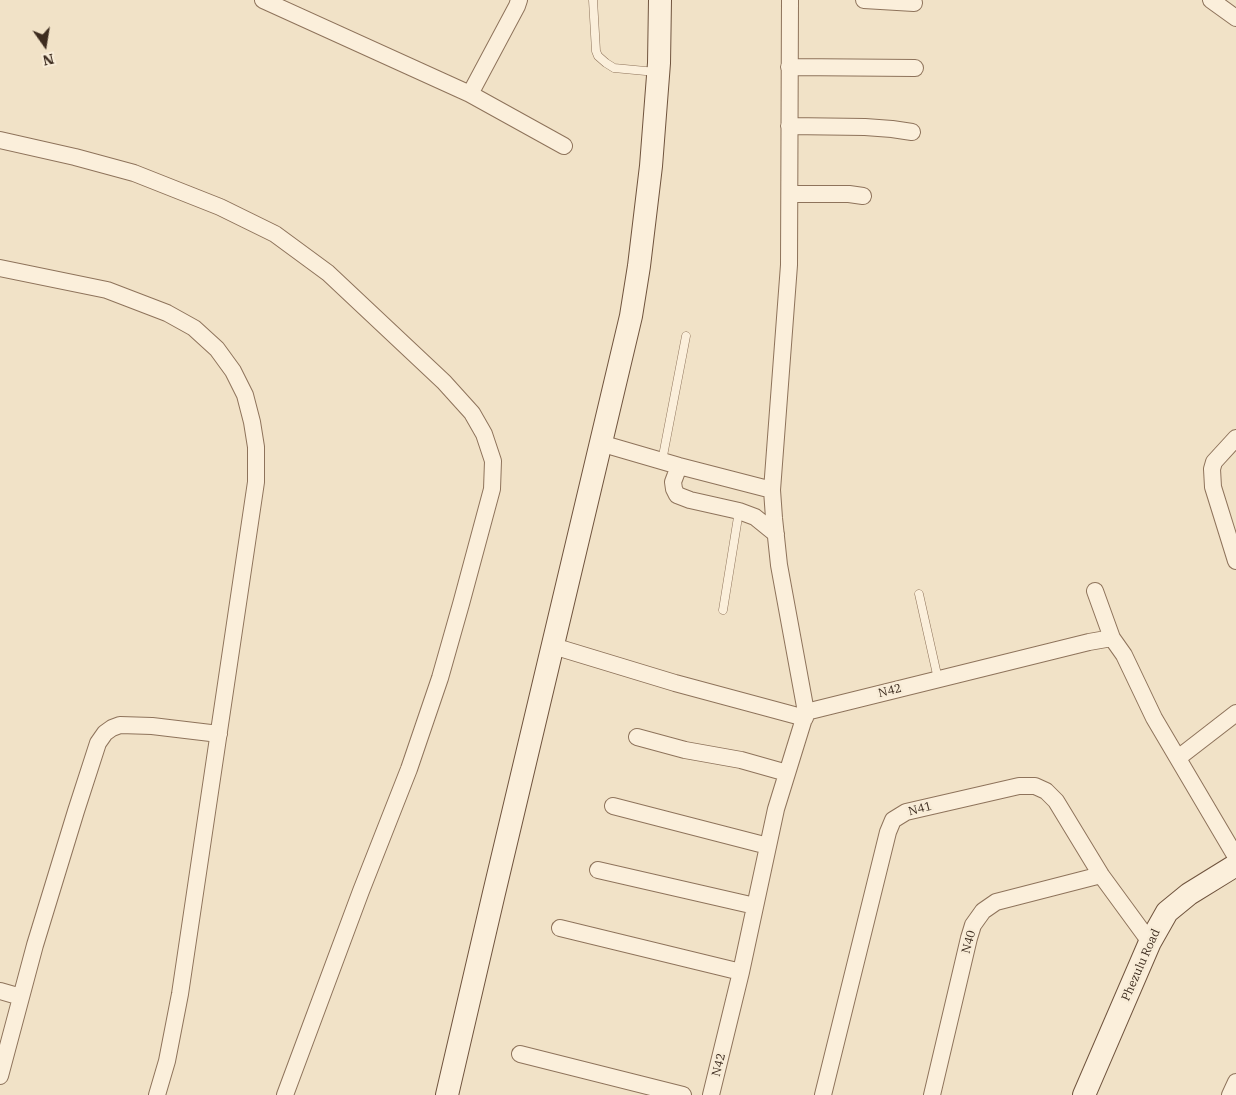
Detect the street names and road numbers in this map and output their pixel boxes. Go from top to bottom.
street label: N42 [877,681,903,701]
street label: N41 [907,799,933,819]
street label: Phezulu Road [1119,927,1163,1003]
street label: N40 [959,929,979,955]
street label: N42 [709,1052,729,1078]

